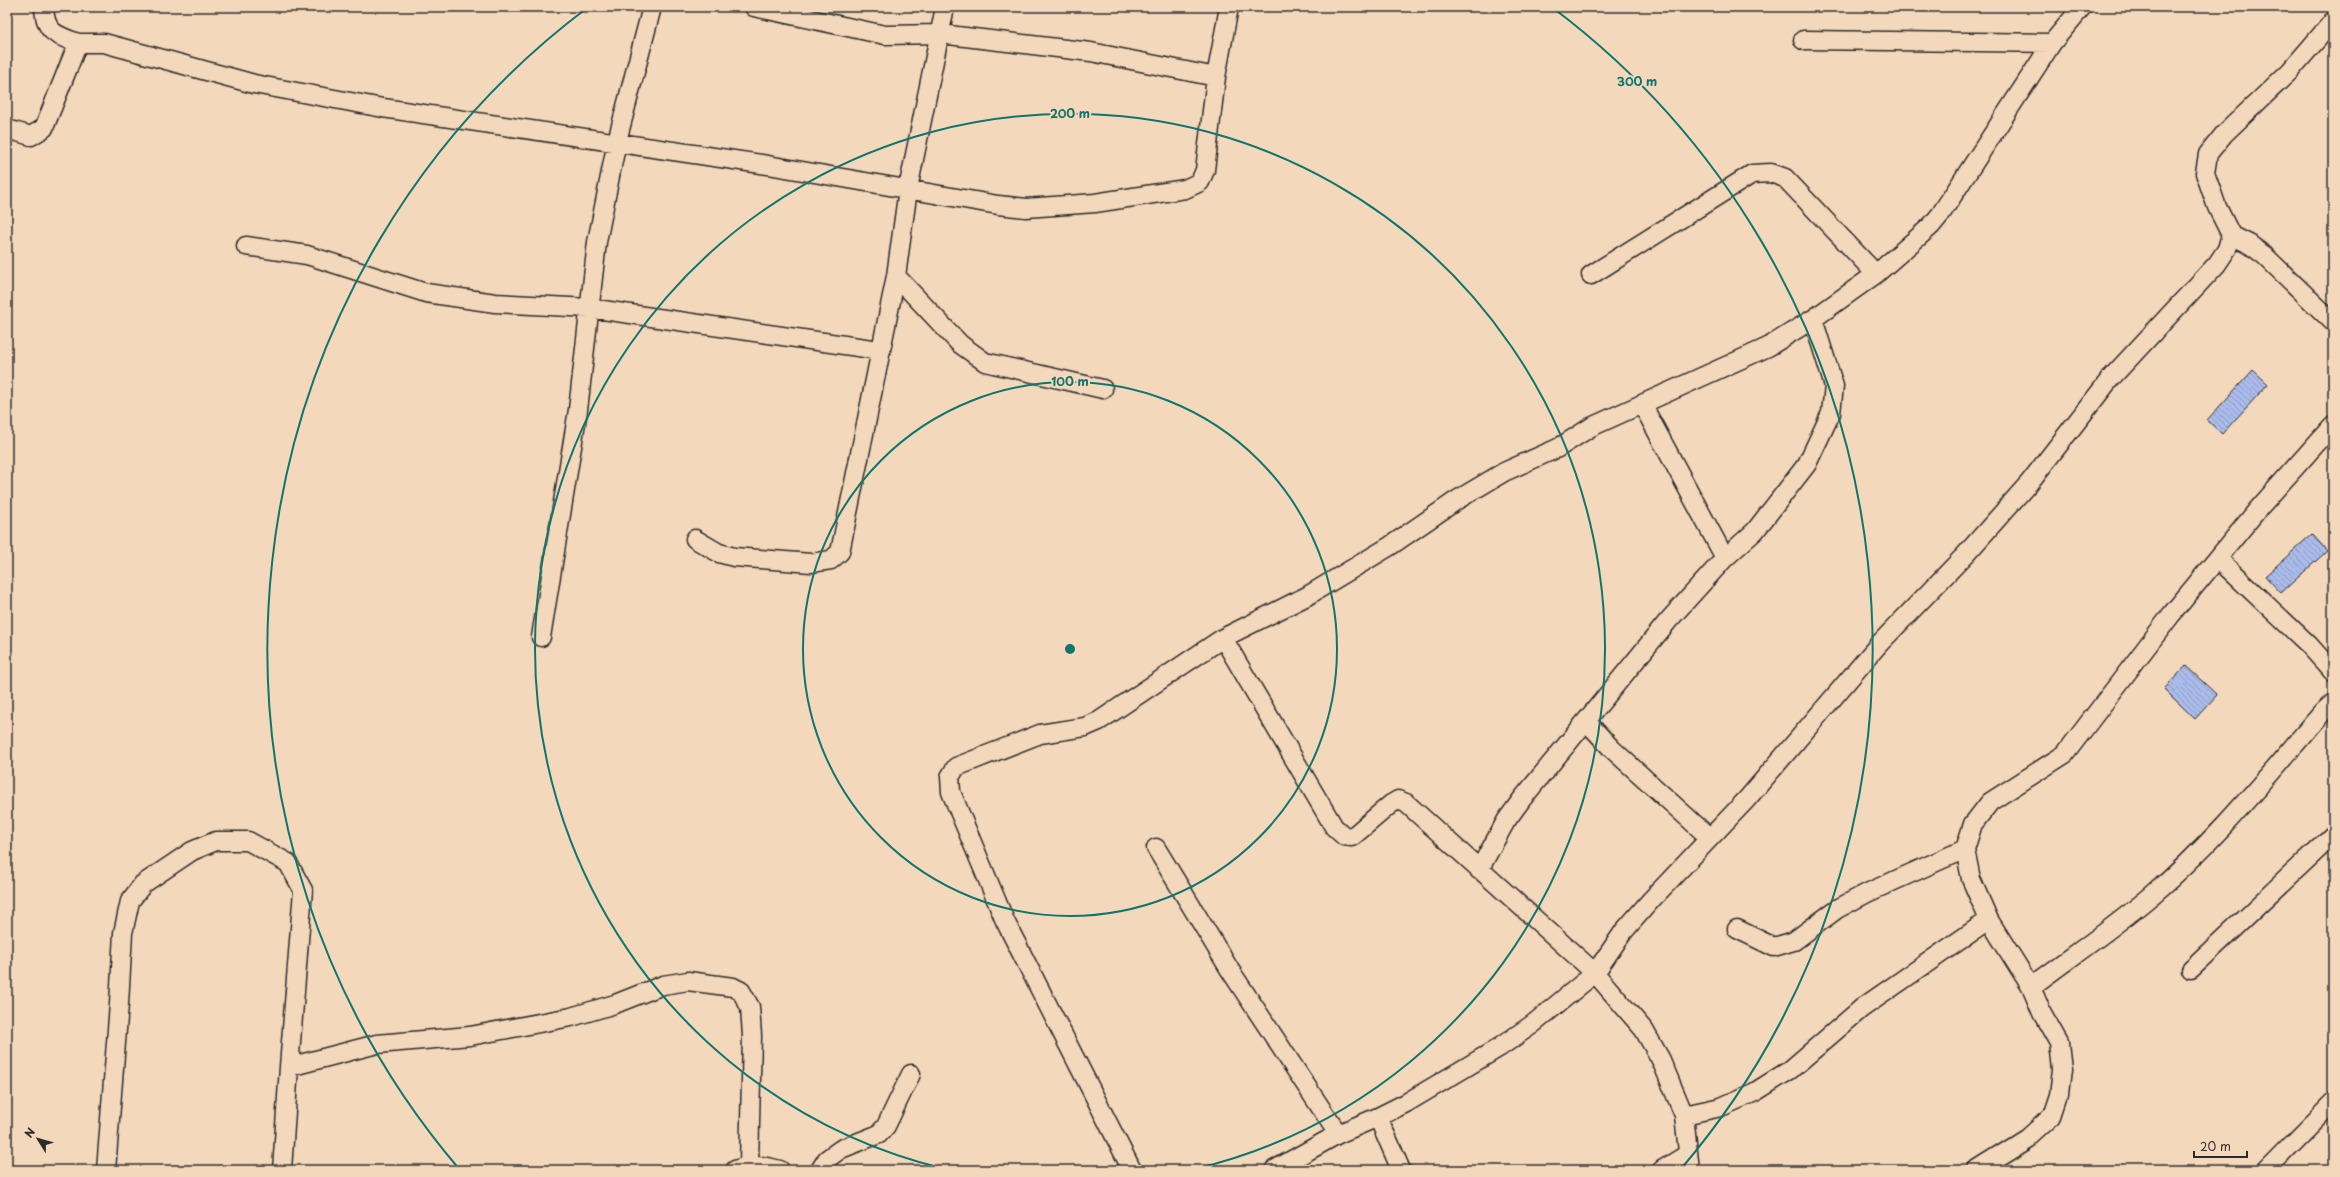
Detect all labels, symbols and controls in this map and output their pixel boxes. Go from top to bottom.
text: 300 m [1617,72,1657,90]
text: 200 m [1050,104,1090,122]
text: 100 m [1051,372,1089,390]
centre of rings [1063,642,1077,656]
north arrow [18,1119,58,1159]
text: N [20,1124,39,1141]
scale bar [2194,1133,2247,1159]
text: 20 m [2200,1137,2231,1155]

